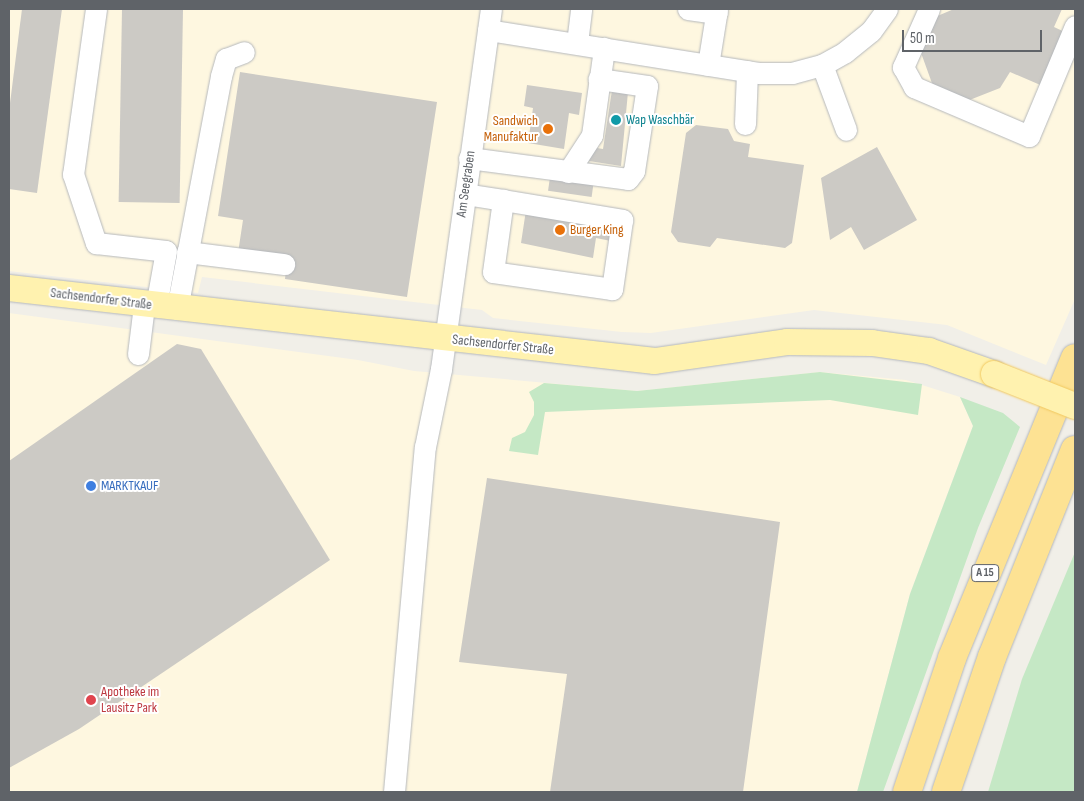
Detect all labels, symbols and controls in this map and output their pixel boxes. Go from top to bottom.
scale bar [904,20,1044,52]
text: 50 m [910,29,935,48]
place label: Wap Waschbär [626,112,694,128]
place label: Sandwich Manufaktur [484,113,538,146]
marker: Wap Waschbär [610,114,622,126]
marker: Sandwich Manufaktur [542,123,554,135]
street label: Am Seegraben [453,150,479,218]
place label: Burger King [570,222,624,238]
marker: Burger King [554,224,566,236]
street label: Sachsendorfer Straße [49,284,153,314]
street label: Sachsendorfer Straße [451,331,555,359]
place label: MARKTKAUF [101,478,159,494]
marker: MARKTKAUF [85,480,97,492]
road number: A 15 [970,564,1000,582]
place label: Apotheke im Lausitz Park [101,684,159,716]
marker: Apotheke im Lausitz Park [85,694,97,706]

